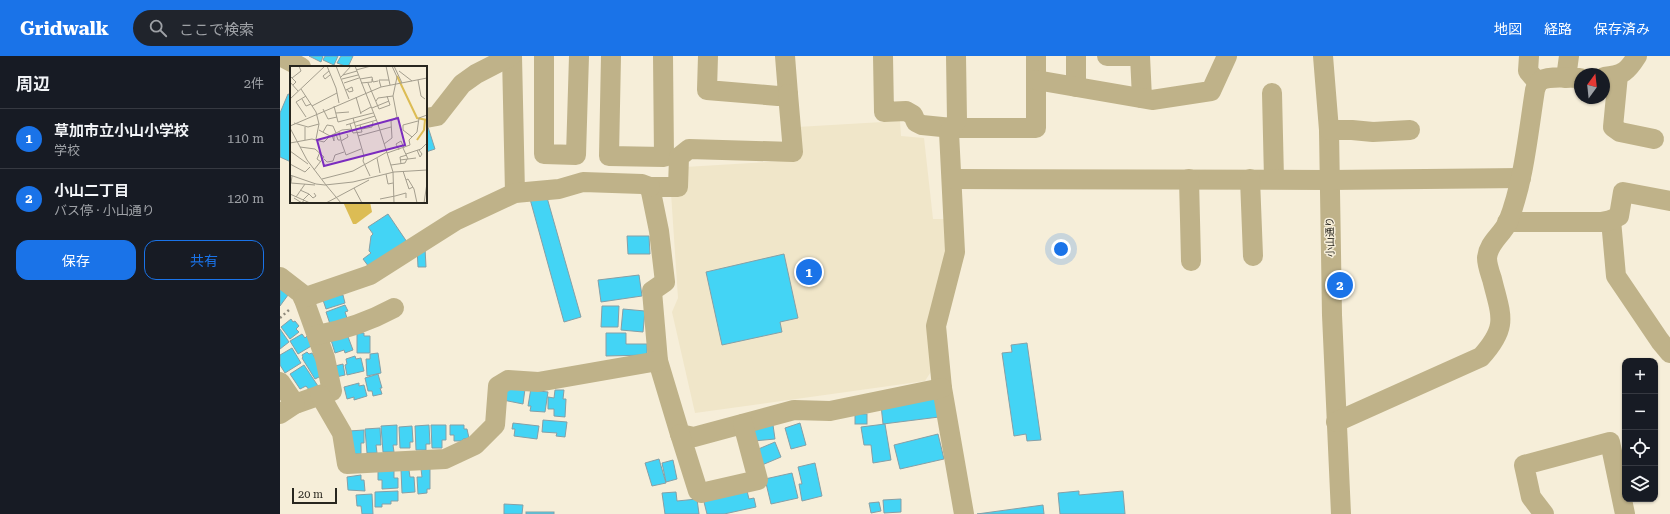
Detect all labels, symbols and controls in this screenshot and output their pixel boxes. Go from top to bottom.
search box [133,10,413,46]
text: Gridwalk [20,17,109,40]
icon: search [147,17,169,39]
text: ここで検索 [179,21,254,39]
text: 地図 [1494,21,1522,37]
text: 経路 [1544,21,1572,37]
text: 保存済み [1594,21,1650,37]
inset map [290,66,427,203]
north arrow [1574,68,1610,104]
text: 周辺 [16,74,50,94]
text: 2件 [244,76,264,91]
text: 草加市立小山小学校 [54,122,189,140]
text: 1 [25,131,33,146]
text: 110 m [227,131,264,146]
text: 学校 [54,143,80,158]
text: 小山二丁目 [54,182,129,200]
text: 2 [25,191,33,206]
text: 120 m [227,191,264,206]
text: バス停 · 小山通り [54,203,155,218]
street label: 小山通り [1324,217,1336,257]
your location [1051,239,1071,259]
button: 保存 [16,240,136,280]
button: 共有 [144,240,264,280]
pin: 1 [796,257,822,287]
pin: 2 [1327,270,1353,300]
map controls [1622,358,1658,502]
button: + [1622,358,1658,394]
button: − [1622,394,1658,430]
button: locate [1622,430,1658,466]
button: layers [1622,466,1658,502]
scale bar [292,486,337,505]
text: 20 m [298,488,323,501]

